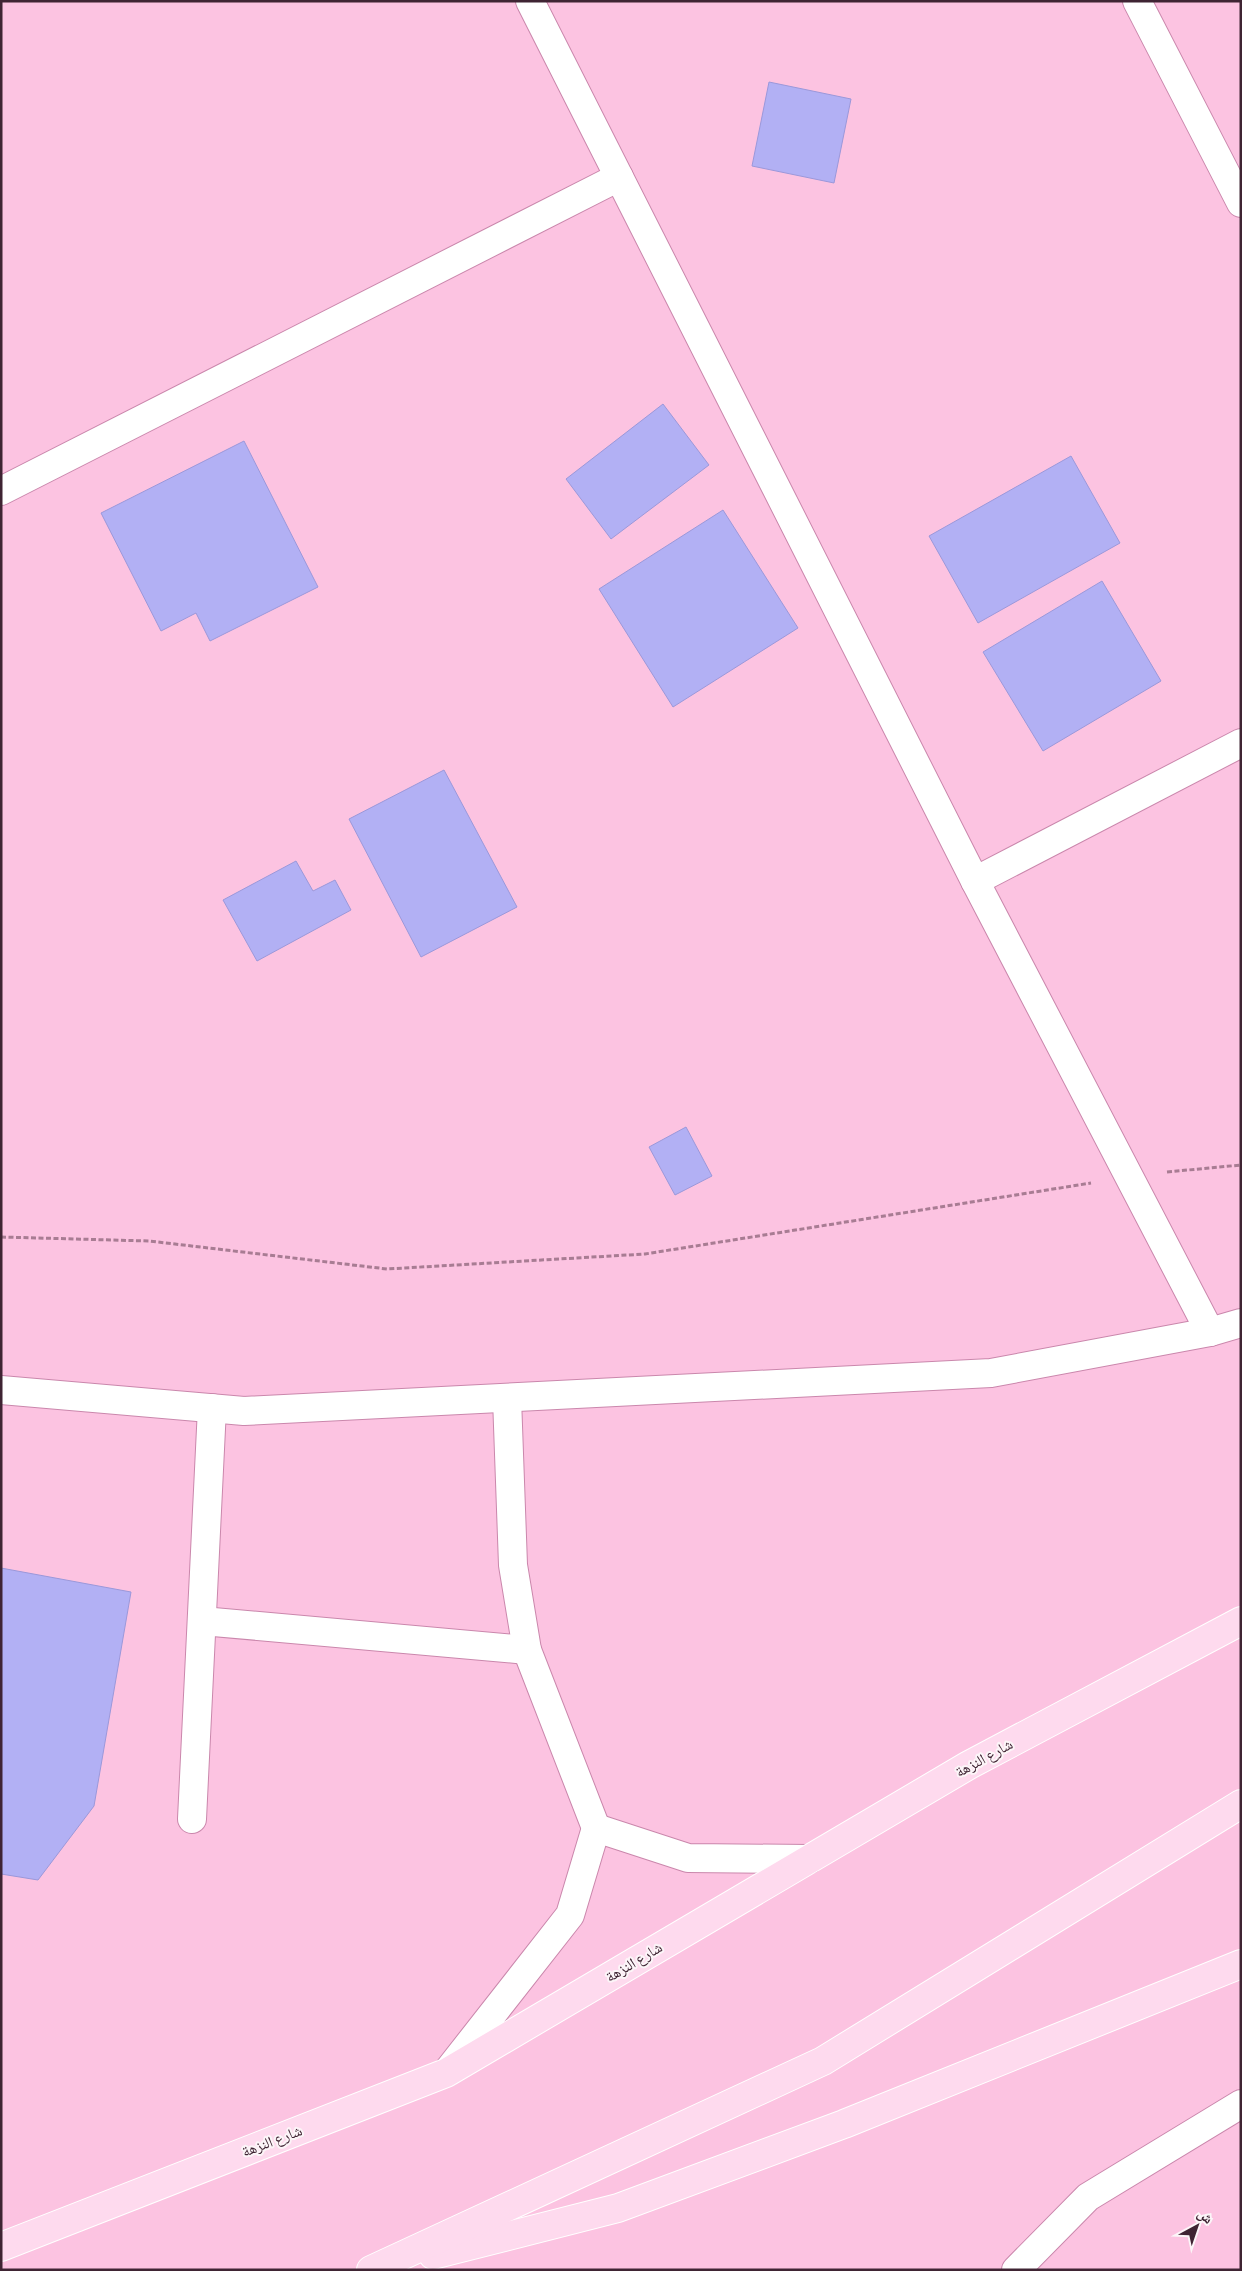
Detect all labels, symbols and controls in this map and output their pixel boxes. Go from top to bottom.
street label: شارع النزهة [953,1736,1016,1782]
street label: شارع النزهة [603,1939,666,1987]
street label: شارع النزهة [240,2122,305,2162]
north arrow [1172,2201,1222,2251]
text: ش [1194,2205,1216,2228]

